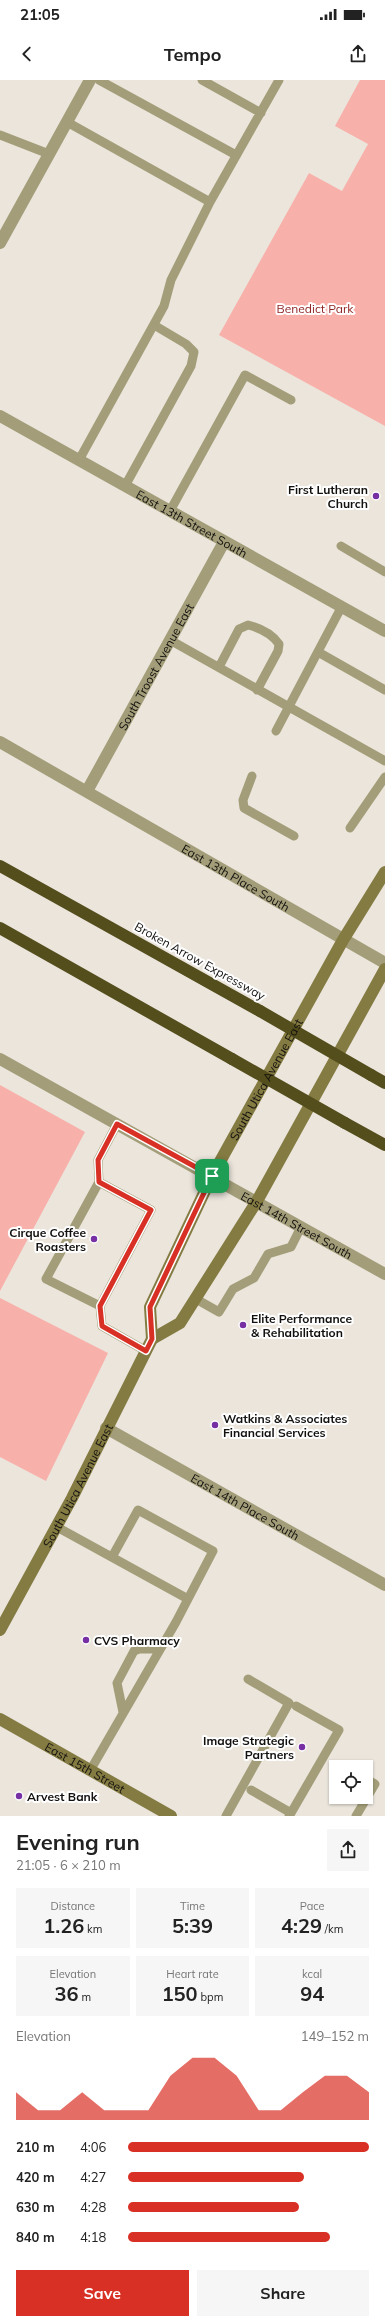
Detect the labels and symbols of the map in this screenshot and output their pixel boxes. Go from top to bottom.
park label: Benedict Park [277,301,354,316]
place label: First Lutheran Church [288,482,368,511]
street label: East 13th Street South [134,486,250,560]
marker: First Lutheran Church [371,491,381,501]
street label: South Troost Avenue East [115,601,196,733]
street label: East 13th Place South [179,841,293,914]
street label: Broken Arrow Expressway [132,919,268,1003]
street label: South Utica Avenue East [226,1016,306,1143]
pin [195,1159,229,1193]
street label: East 14th Street South [239,1188,355,1262]
place label: Cirque Coffee Roasters [9,1225,86,1254]
marker: Cirque Coffee Roasters [89,1234,99,1244]
place label: Elite Performance & Rehabilitation [251,1311,353,1340]
marker: Elite Performance & Rehabilitation [238,1320,248,1330]
place label: Watkins & Associates Financial Services [223,1411,347,1440]
marker: Watkins & Associates Financial Services [210,1420,220,1430]
street label: South Utica Avenue East [39,1421,116,1550]
street label: East 14th Place South [189,1470,302,1543]
place label: CVS Pharmacy [94,1633,180,1648]
marker: CVS Pharmacy [81,1635,91,1645]
place label: Image Strategic Partners [203,1733,294,1762]
street label: East 15th Street [43,1739,128,1796]
marker: Image Strategic Partners [297,1742,307,1752]
place label: Arvest Bank [27,1789,98,1804]
marker: Arvest Bank [14,1791,24,1801]

